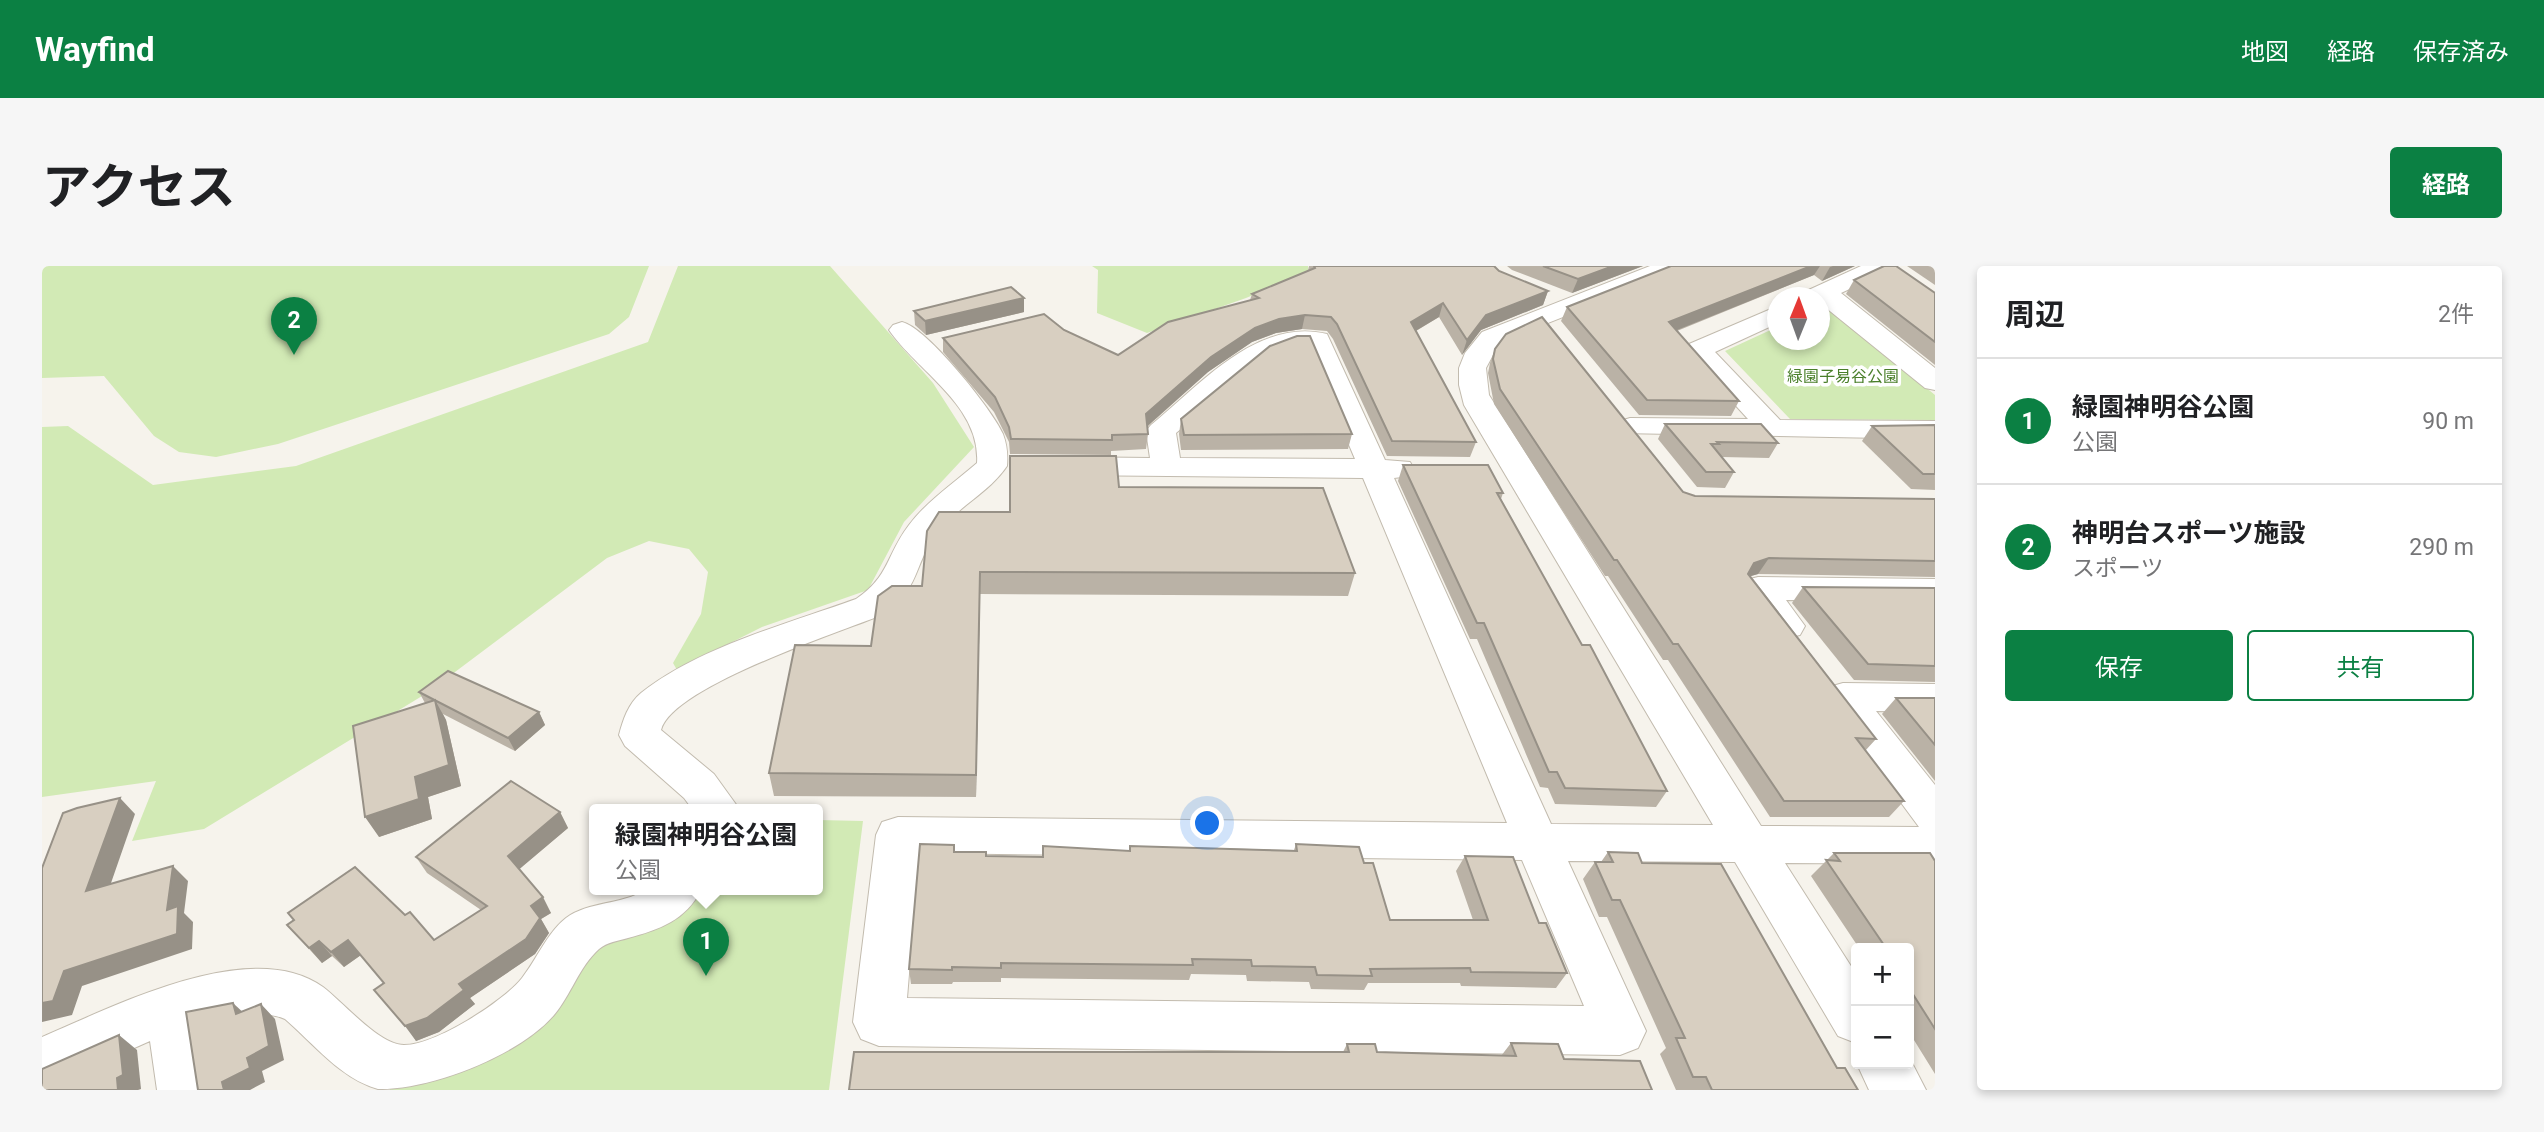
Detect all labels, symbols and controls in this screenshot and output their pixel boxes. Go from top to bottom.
text: Wayfind [35,30,155,69]
text: 地図 [2241,38,2289,66]
text: 経路 [2327,38,2375,66]
text: 保存済み [2413,38,2509,66]
button: 経路 [2390,147,2502,218]
text: アクセス [42,159,236,216]
north arrow [1767,287,1830,350]
pin: 2 [271,297,317,355]
text: 周辺 [2005,297,2065,332]
text: 2件 [2438,301,2474,328]
park label: 緑園子易谷公園 [1787,367,1899,386]
text: 緑園神明谷公園 [2072,392,2254,422]
text: 1 [2021,408,2035,435]
text: 90 m [2422,408,2474,435]
text: 公園 [2072,429,2118,456]
text: 神明台スポーツ施設 [2072,518,2305,548]
text: 2 [2021,534,2035,561]
text: 290 m [2409,534,2474,561]
text: スポーツ [2072,555,2164,582]
button: 保存 [2005,630,2233,701]
button: 共有 [2247,630,2474,701]
popup [589,804,823,895]
your location [1190,806,1224,840]
text: 緑園神明谷公園 [615,820,797,850]
text: 公園 [615,857,661,884]
pin: 1 [683,918,729,976]
map controls [1851,943,1914,1069]
button: + [1851,943,1914,1006]
button: − [1851,1006,1914,1069]

